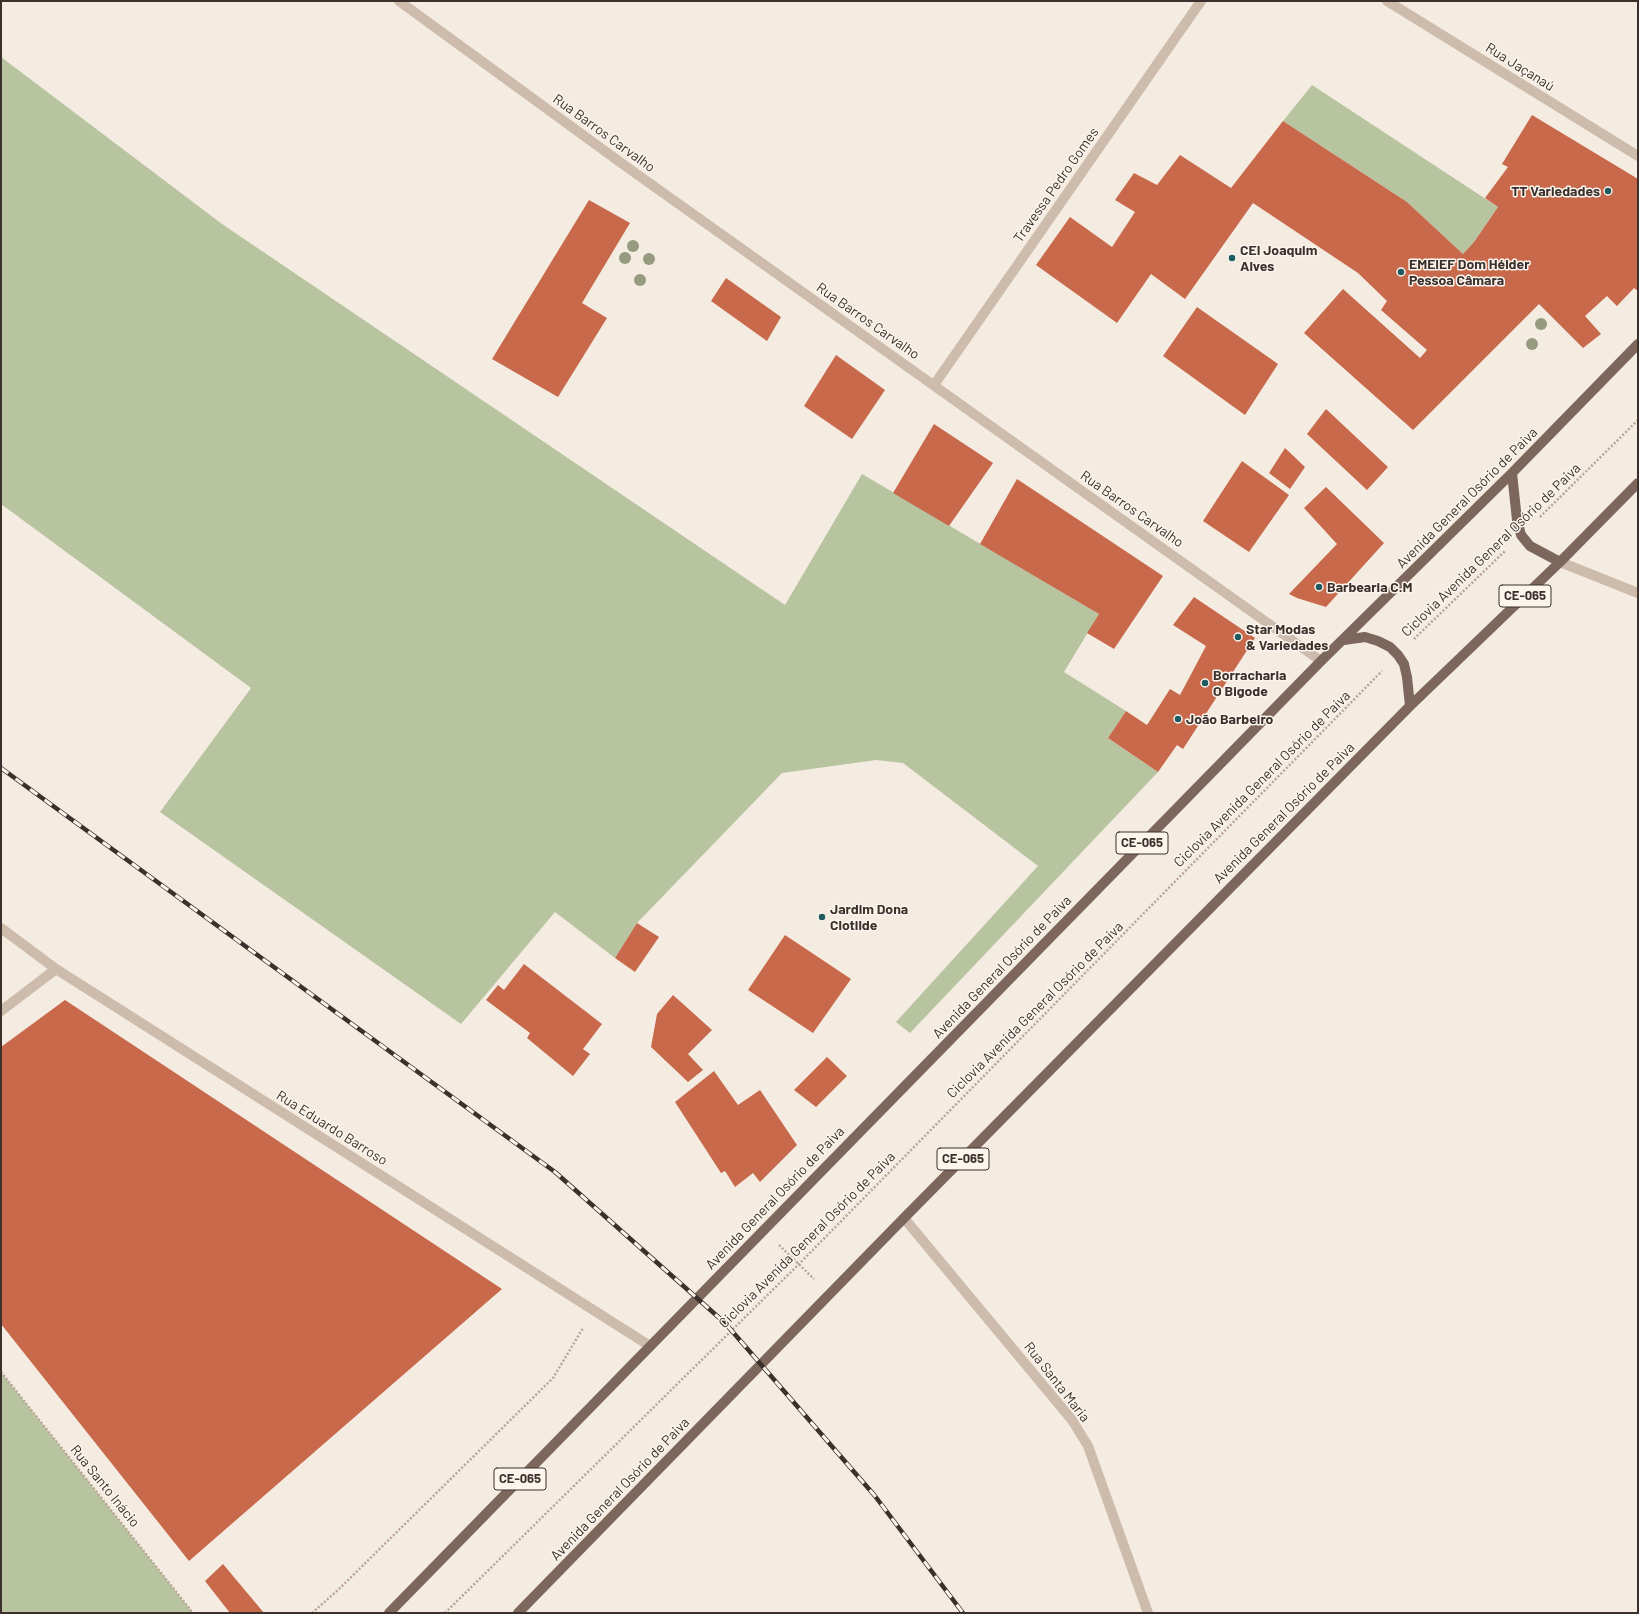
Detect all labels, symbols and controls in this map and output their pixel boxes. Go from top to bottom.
street label: Rua Jaçanaú [1483,39,1557,95]
street label: Rua Barros Carvalho [550,90,658,176]
street label: Travessa Pedro Gomes [1010,124,1102,246]
place label: TT Variedades [1511,183,1600,199]
marker: TT Variedades [1603,186,1613,196]
place label: CEI Joaquim Alves [1240,242,1317,274]
marker: CEI Joaquim Alves [1227,253,1237,263]
place label: EMEIEF Dom Hélder Pessoa Câmara [1409,256,1530,288]
marker: EMEIEF Dom Hélder Pessoa Câmara [1396,267,1406,277]
street label: Rua Barros Carvalho [813,279,923,363]
street label: Avenida General Osório de Paiva [1393,424,1541,572]
street label: Ciclovia Avenida General Osório de Paiva [1398,460,1584,640]
street label: Rua Barros Carvalho [1077,467,1187,551]
place label: Barbearia C.M [1327,579,1413,595]
marker: Barbearia C.M [1314,582,1324,592]
road number: CE-065 [1499,585,1551,607]
place label: Star Modas & Variedades [1246,621,1328,654]
marker: Star Modas & Variedades [1233,632,1243,642]
place label: Borracharia O Bigode [1213,667,1286,700]
marker: Borracharia O Bigode [1200,678,1210,688]
street label: Ciclovia Avenida General Osório de Paiva [1170,687,1354,871]
place label: João Barbeiro [1186,711,1273,727]
marker: João Barbeiro [1173,714,1183,724]
street label: Avenida General Osório de Paiva [1210,739,1358,887]
road number: CE-065 [1116,832,1168,854]
street label: Avenida General Osório de Paiva [929,892,1075,1042]
place label: Jardim Dona Clotilde [830,901,908,934]
marker: Jardim Dona Clotilde [817,912,827,922]
street label: Ciclovia Avenida General Osório de Paiva [943,918,1127,1102]
street label: Rua Eduardo Barroso [273,1087,391,1169]
street label: Avenida General Osório de Paiva [702,1123,848,1273]
street label: Ciclovia Avenida General Osório de Paiva [715,1148,899,1332]
road number: CE-065 [937,1148,989,1170]
street label: Rua Santa Maria [1021,1339,1093,1425]
street label: Avenida General Osório de Paiva [547,1414,693,1564]
street label: Rua Santo Inácio [67,1442,143,1530]
road number: CE-065 [494,1468,546,1490]

